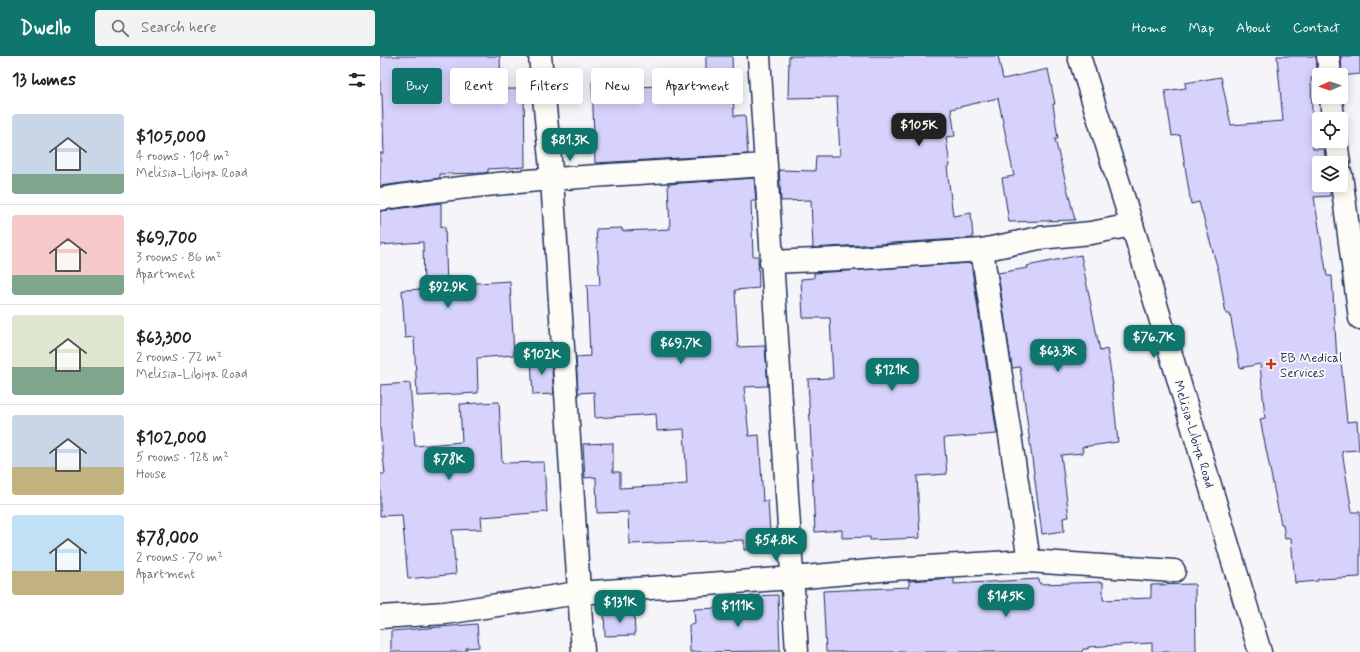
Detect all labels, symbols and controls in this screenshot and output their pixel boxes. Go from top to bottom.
search box [95,10,375,46]
text: Dwello [20,16,71,41]
icon: search [109,17,131,39]
text: Search here [141,18,217,38]
text: Home [1132,19,1166,37]
text: Map [1188,19,1214,37]
text: About [1236,19,1271,37]
text: Contact [1293,19,1340,37]
chip: Buy [392,68,442,104]
chip: Rent [450,68,508,104]
chip: Filters [516,68,583,104]
chip: New [591,68,644,104]
chip: Apartment [652,68,743,104]
north arrow [1312,68,1348,104]
map controls [1312,68,1348,192]
text: 13 homes [12,69,76,91]
icon: filters [346,69,368,91]
button: locate [1312,112,1348,148]
pin: $105K [891,113,947,147]
text: $105K [900,117,938,134]
text: $105,000 [136,126,206,148]
pin: $81.3K [537,128,603,162]
icon: home [44,130,92,178]
text: $81.3K [551,132,589,149]
text: 4 rooms · 104 m² [136,148,230,165]
button: layers [1312,156,1348,192]
text: Melisia-Libiya Road [136,165,248,182]
text: $69,700 [136,227,197,249]
icon: home [44,231,92,279]
text: 3 rooms · 86 m² [136,249,222,266]
text: Apartment [136,266,195,283]
pin: $92.9K [415,275,481,309]
text: $92.9K [428,279,468,296]
pin: $76.7K [1121,325,1187,359]
text: $63,300 [136,327,192,349]
text: $76.7K [1133,329,1175,346]
icon: home [44,331,92,379]
pin: $69.7K [648,331,714,365]
text: $69.7K [660,335,702,352]
pin: $63.3K [1025,339,1091,373]
pin: $102K [514,342,570,376]
text: $63.3K [1039,343,1077,360]
text: $102K [523,346,561,363]
text: 2 rooms · 72 m² [136,349,222,366]
place label: EB Medical Services [1280,350,1342,382]
pin: $121K [864,358,920,392]
marker: EB Medical Services [1265,358,1277,370]
text: $121K [875,362,909,379]
text: Melisia-Libiya Road [136,366,248,383]
street label: Melisia-Libiya Road [1169,379,1218,490]
text: $102,000 [136,427,207,449]
icon: home [44,431,92,479]
pin: $78K [425,447,473,481]
text: 5 rooms · 128 m² [136,449,229,466]
text: $78K [433,451,465,468]
text: House [136,466,167,483]
text: $78,000 [136,527,199,549]
pin: $54.8K [743,528,809,562]
icon: home [44,531,92,579]
text: $54.8K [755,532,797,549]
text: 2 rooms · 70 m² [136,549,223,566]
text: Apartment [136,566,195,583]
pin: $145K [978,584,1034,618]
text: $145K [987,588,1025,605]
pin: $131K [592,590,648,624]
text: $131K [603,594,637,611]
pin: $111K [710,594,766,628]
text: $111K [721,598,755,615]

